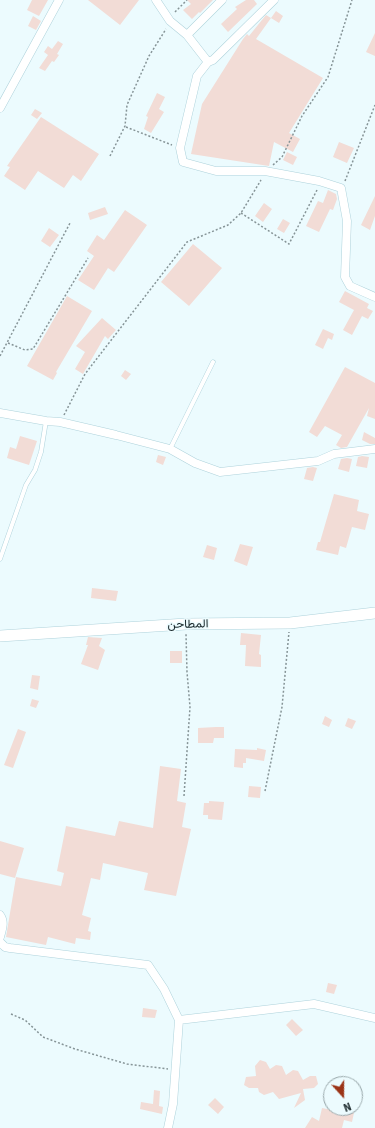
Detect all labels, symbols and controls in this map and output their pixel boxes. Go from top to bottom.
street label: المطاحن [167,617,209,633]
north arrow [323,1076,363,1116]
text: N [341,1098,353,1115]

